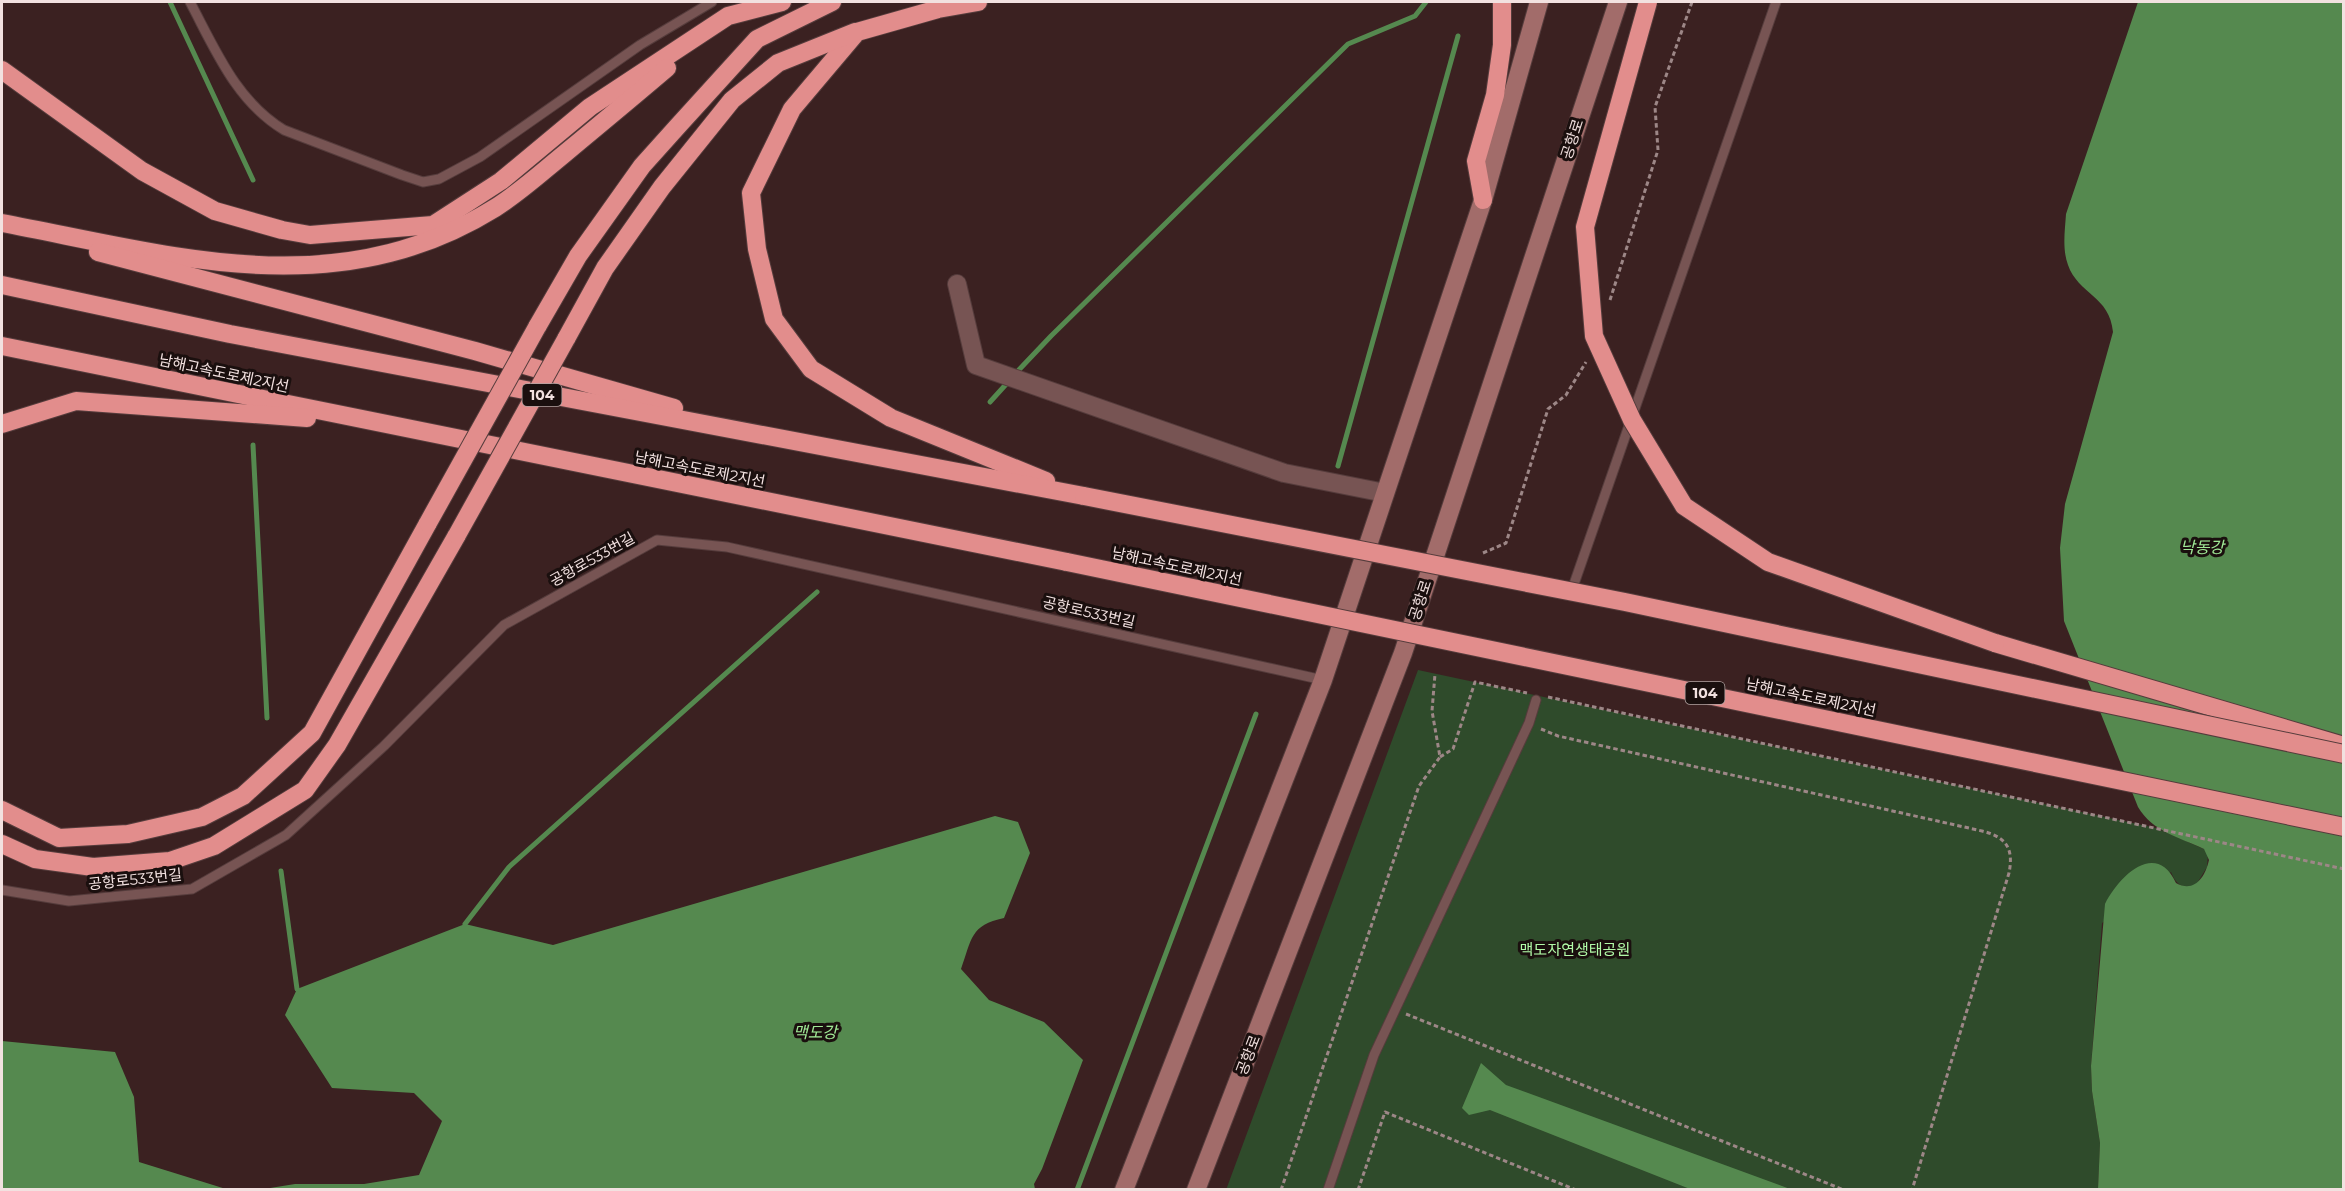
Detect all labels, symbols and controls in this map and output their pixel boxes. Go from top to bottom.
street label: 공항로 [1557,116,1587,162]
street label: 남해고속도로제2지선 [157,350,291,396]
road number: 104 [522,384,562,406]
street label: 남해고속도로제2지선 [633,447,767,491]
street label: 공항로533번길 [546,528,638,590]
water label: 낙동강 [2180,538,2226,557]
street label: 남해고속도로제2지선 [1110,543,1244,589]
street label: 공항로 [1405,577,1435,623]
street label: 공항로533번길 [1041,592,1137,632]
street label: 남해고속도로제2지선 [1744,674,1878,720]
road number: 104 [1686,682,1724,704]
street label: 공항로533번길 [87,865,183,893]
park label: 맥도자연생태공원 [1520,940,1630,959]
water label: 맥도강 [793,1023,839,1042]
street label: 공항로 [1232,1032,1264,1078]

